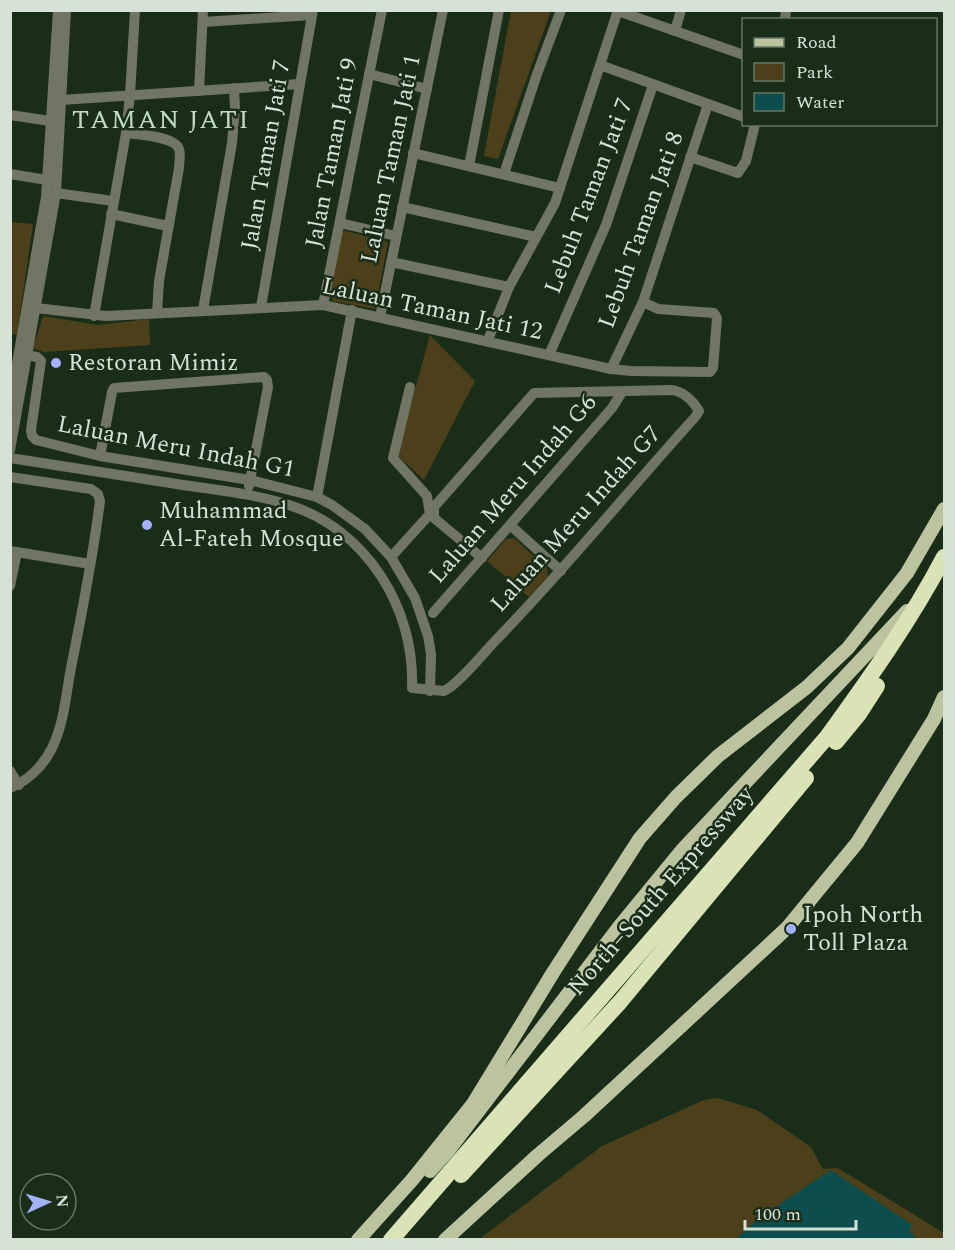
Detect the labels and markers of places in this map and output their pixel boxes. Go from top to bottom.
place label: Restoran Mimiz [68,345,239,381]
marker: Restoran Mimiz [49,356,63,370]
place label: Muhammad Al-Fateh Mosque [159,493,344,557]
marker: Muhammad Al-Fateh Mosque [140,518,154,532]
place label: Ipoh North Toll Plaza [803,897,923,961]
marker: Ipoh North Toll Plaza [784,922,798,936]

